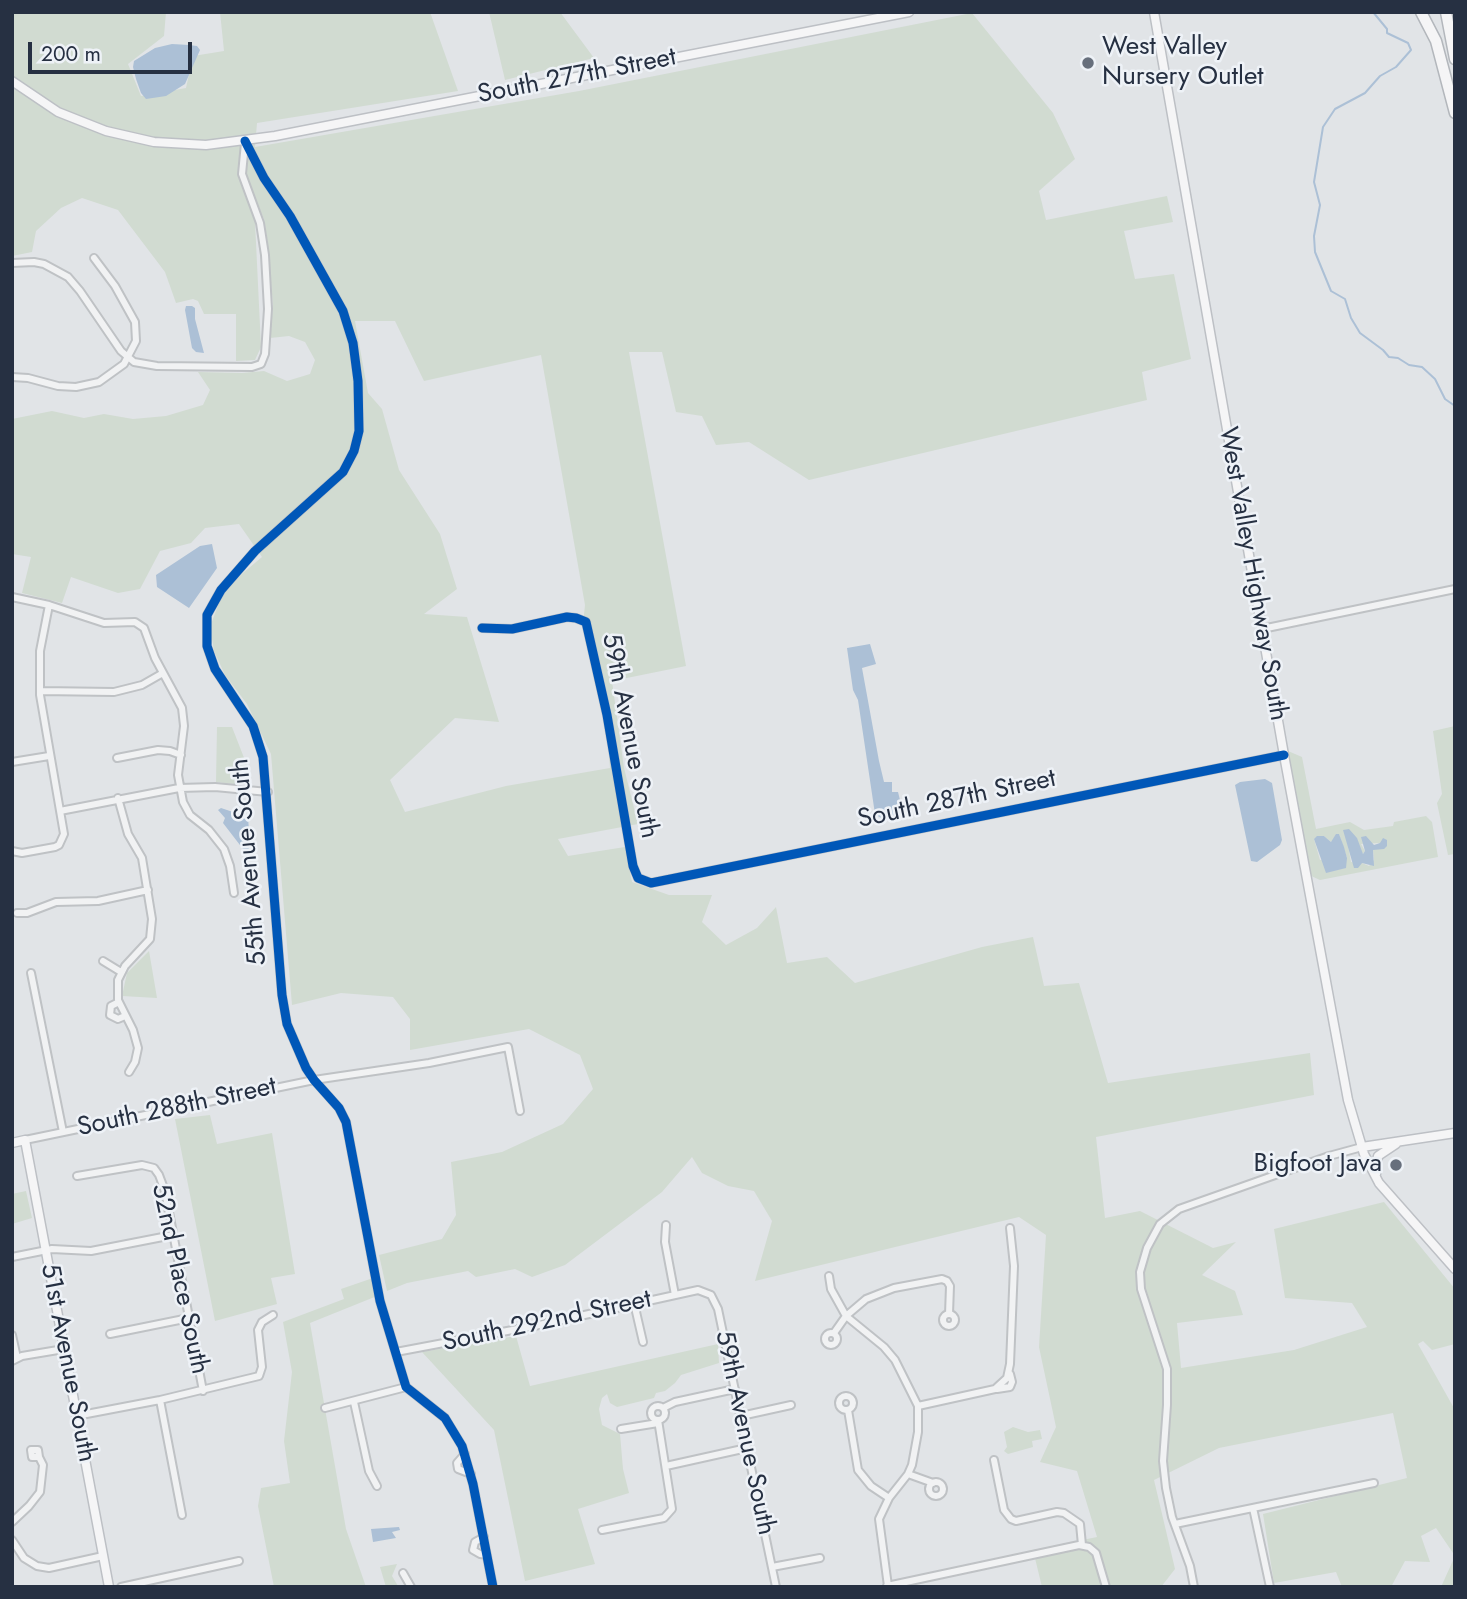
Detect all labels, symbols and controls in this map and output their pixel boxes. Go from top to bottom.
scale bar [32,28,196,72]
place label: West Valley Nursery Outlet [1102,32,1264,94]
text: 200 m [41,39,101,69]
street label: South 277th Street [475,42,679,112]
marker: West Valley Nursery Outlet [1080,55,1096,71]
street label: West Valley Highway South [1211,425,1293,723]
street label: 59th Avenue South [594,631,664,841]
street label: 55th Avenue South [225,757,275,967]
street label: South 287th Street [855,764,1059,836]
street label: South 288th Street [75,1072,279,1144]
place label: Bigfoot Java [1253,1149,1382,1181]
marker: Bigfoot Java [1388,1157,1404,1173]
street label: 52nd Place South [144,1181,214,1377]
street label: 51st Avenue South [32,1261,102,1465]
street label: South 292nd Street [440,1285,654,1359]
street label: 59th Avenue South [707,1328,781,1538]

